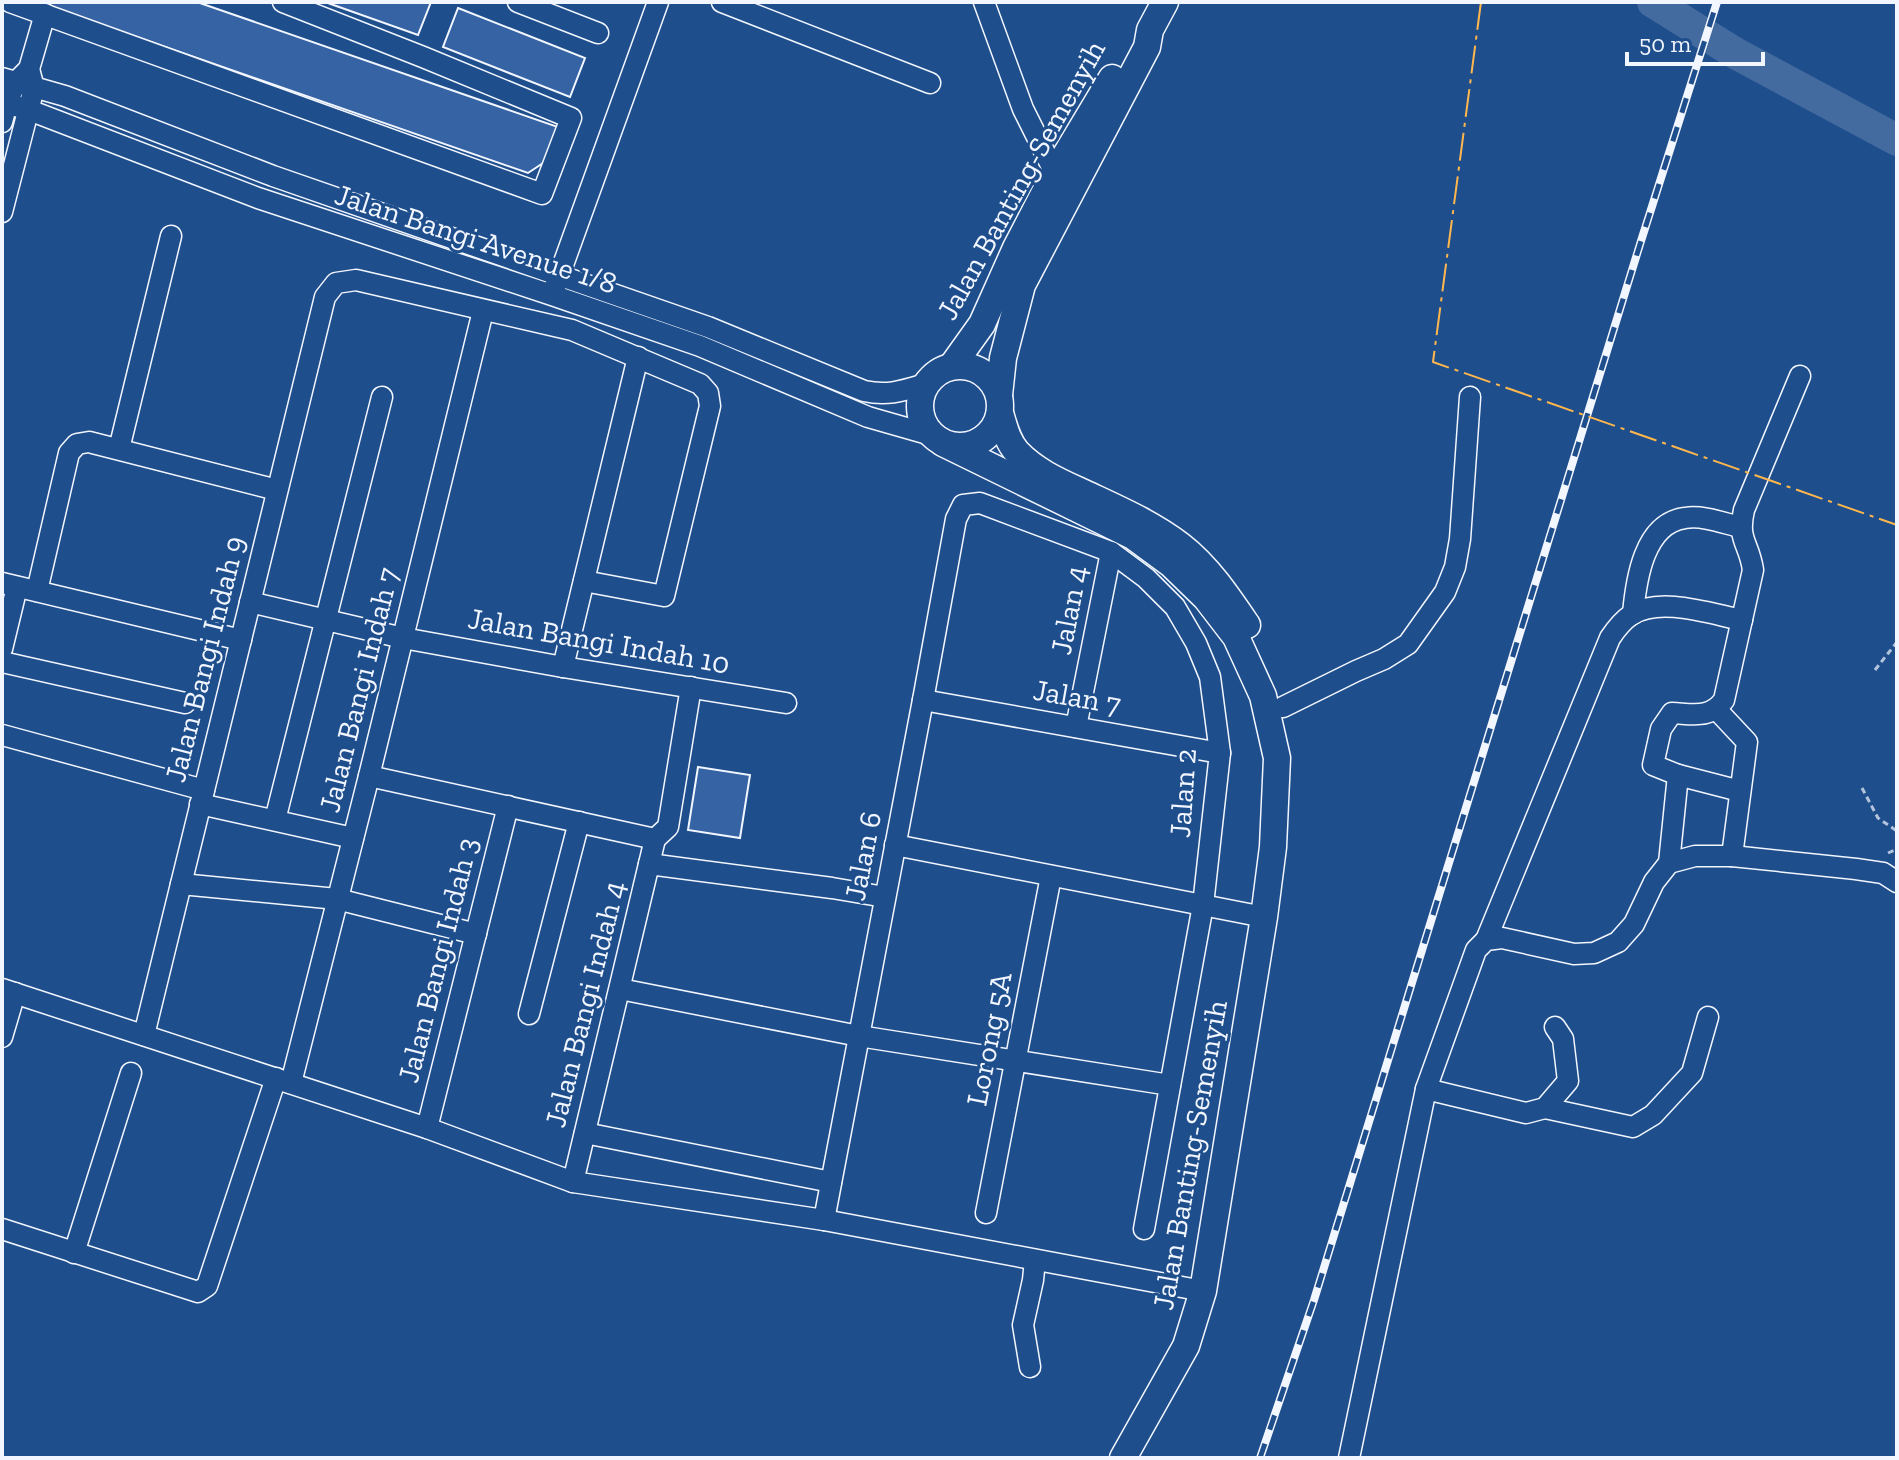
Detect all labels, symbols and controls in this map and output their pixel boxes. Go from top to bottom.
scale bar [1627,16,1763,66]
text: 50 m [1639,29,1692,58]
street label: Jalan Banting-Semenyih [929,34,1113,326]
street label: Jalan Bangi Avenue 1/8 [331,176,621,302]
street label: Jalan Bangi Indah 9 [157,532,253,786]
street label: Jalan 4 [1043,562,1095,658]
street label: Jalan Bangi Indah 7 [311,564,407,816]
street label: Jalan Bangi Indah 10 [465,600,733,682]
street label: Jalan 7 [1031,672,1123,722]
street label: Jalan 2 [1162,747,1204,839]
street label: Jalan 6 [837,809,889,903]
street label: Jalan Bangi Indah 3 [390,834,486,1086]
street label: Jalan Bangi Indah 4 [537,877,633,1131]
street label: Lorong 5A [958,969,1020,1109]
street label: Jalan Banting-Semenyih [1145,997,1235,1313]

